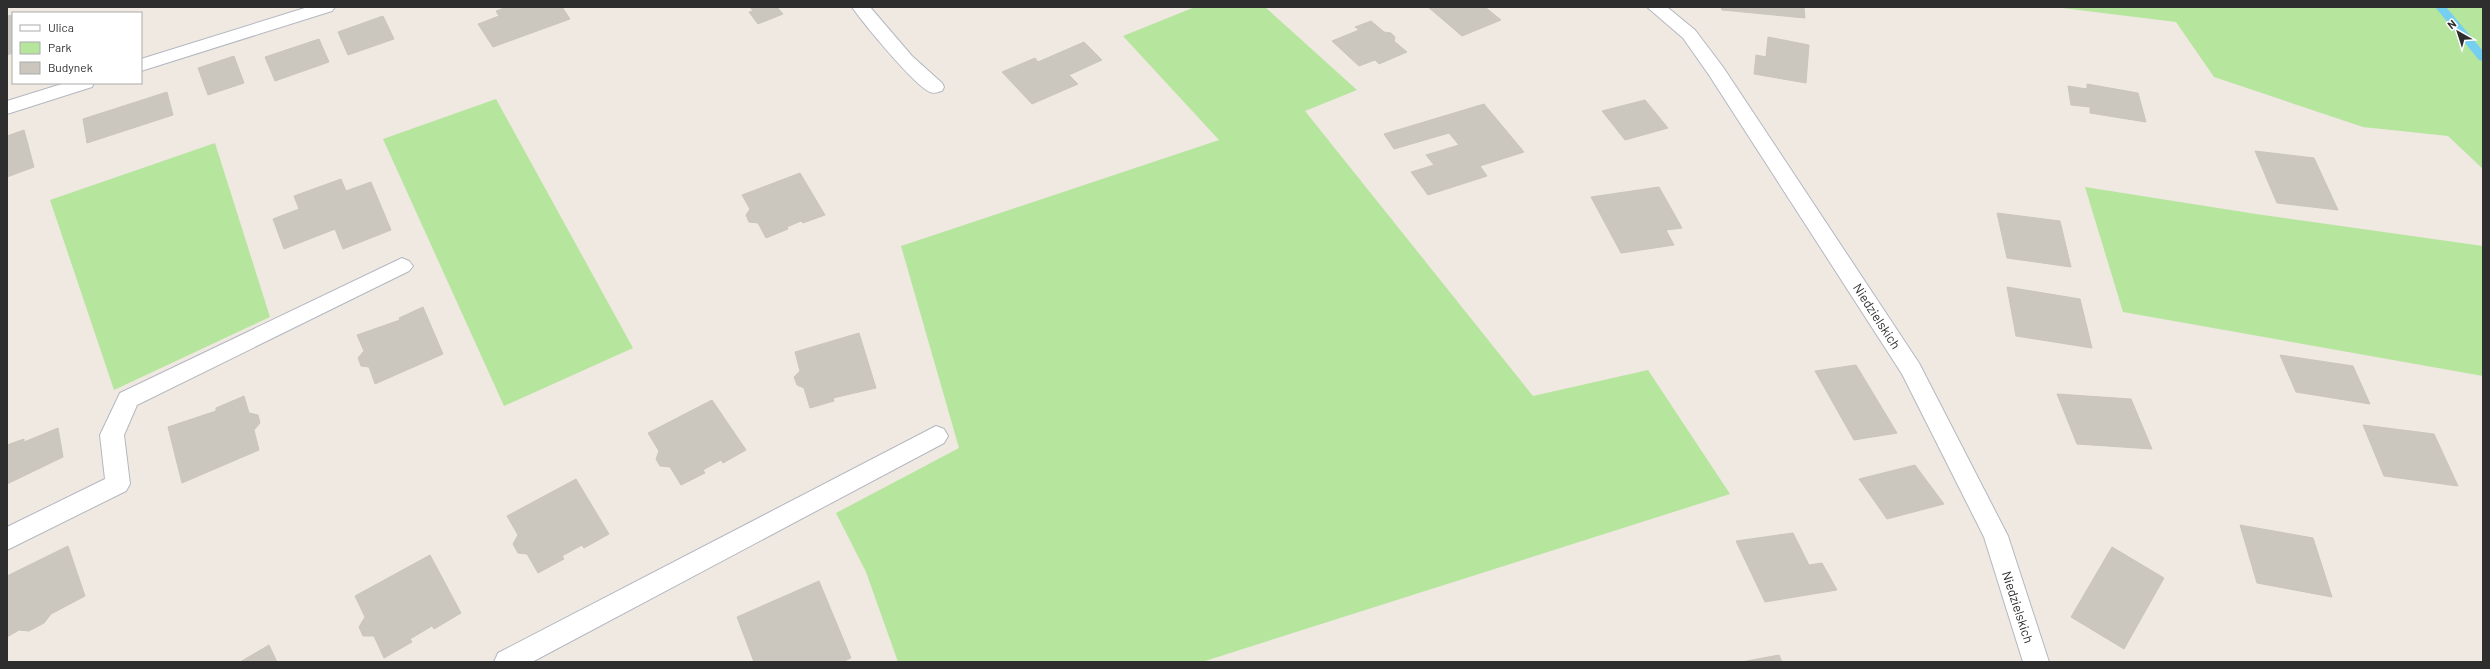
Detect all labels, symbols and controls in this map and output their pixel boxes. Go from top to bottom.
legend [12,12,142,84]
north arrow [2438,12,2478,52]
text: N [2444,16,2458,31]
text: Ulica [48,20,74,34]
text: Park [48,40,72,54]
text: Budynek [48,60,93,74]
street label: Niedzielskich [1850,280,1904,352]
street label: Niedzielskich [1999,569,2037,645]

